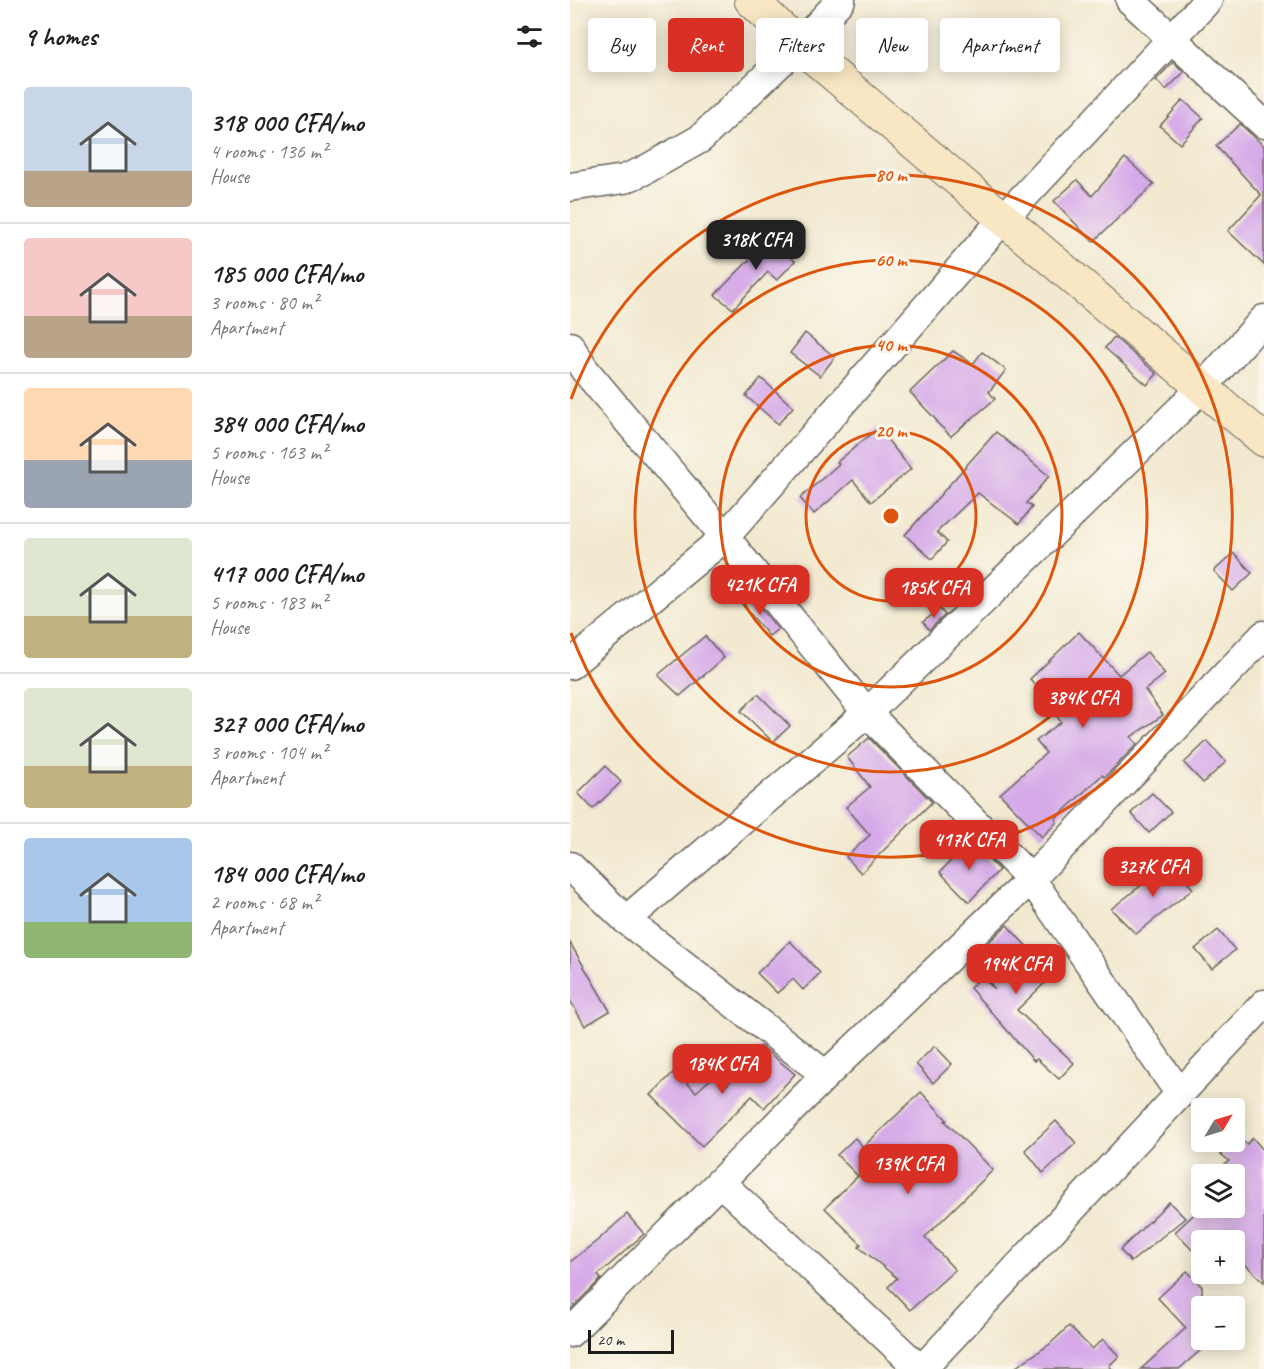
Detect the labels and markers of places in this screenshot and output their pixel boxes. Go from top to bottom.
pin: 318K CFA [694,220,818,271]
centre of rings [881,506,901,526]
pin: 421K CFA [698,565,822,616]
pin: 185K CFA [872,568,996,619]
pin: 384K CFA [1021,678,1145,729]
pin: 417K CFA [907,820,1031,871]
pin: 327K CFA [1091,847,1215,898]
pin: 194K CFA [954,944,1078,995]
pin: 184K CFA [660,1044,784,1095]
pin: 139K CFA [846,1144,970,1195]

